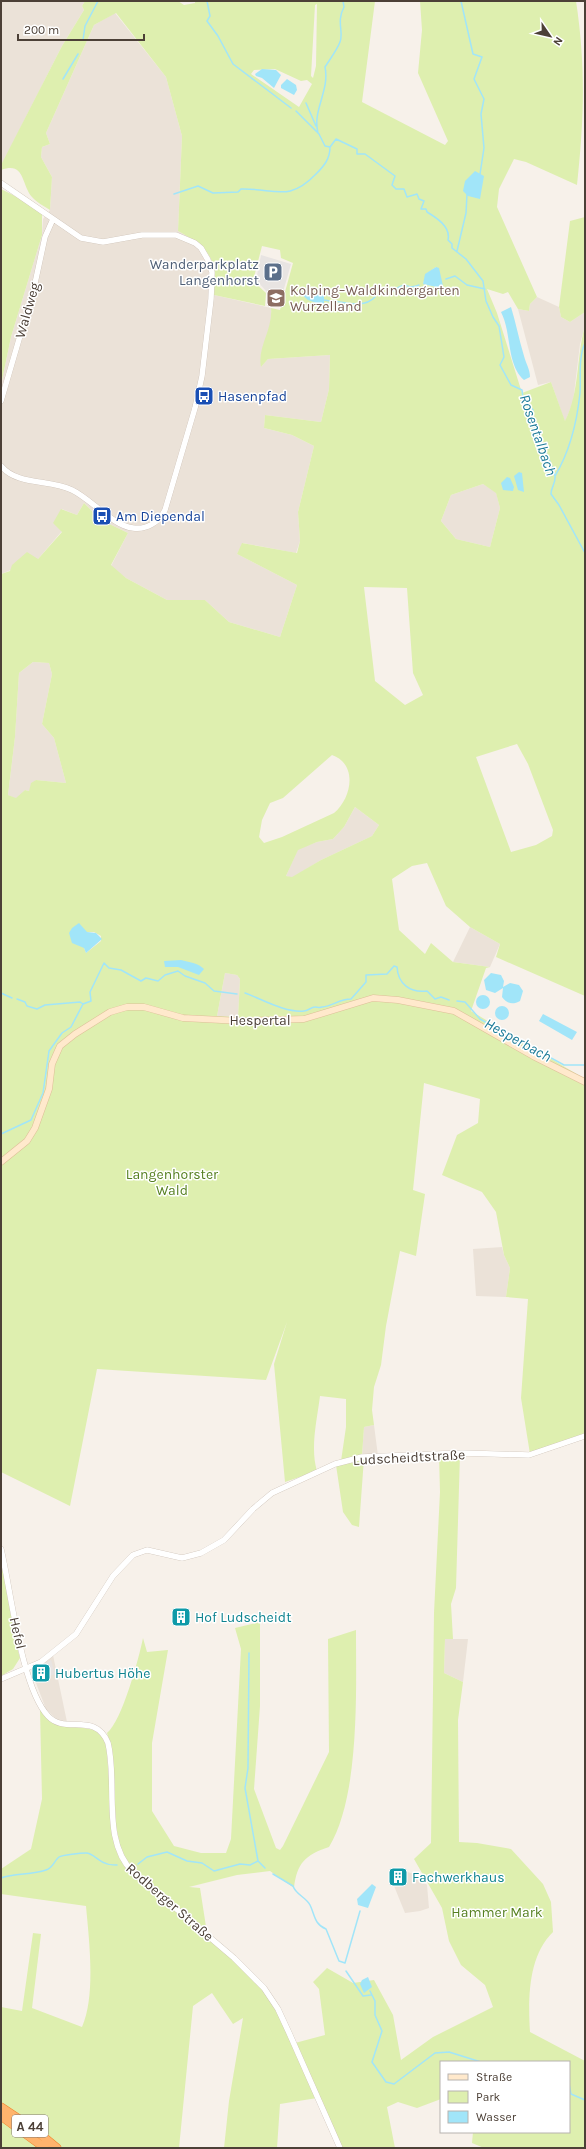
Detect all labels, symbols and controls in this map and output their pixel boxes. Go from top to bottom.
scale bar [18,16,144,42]
north arrow [530,16,570,56]
text: 200 m [24,23,59,37]
text: N [550,34,565,48]
place label: Wanderparkplatz Langenhorst [150,256,259,289]
parking icon: Wanderparkplatz Langenhorst [262,261,284,283]
street label: Waldweg [11,280,44,340]
place label: Kolping–Waldkindergarten Wurzelland [290,282,460,315]
school or university icon: Kolping–Waldkindergarten Wurzelland [265,287,287,309]
bus stop icon: Hasenpfad [193,385,215,407]
place label: Hasenpfad [218,388,287,405]
water label: Rosentalbach [516,392,560,478]
bus stop icon: Am Diependal [91,505,113,527]
place label: Am Diependal [116,508,205,525]
street label: Hespertal [229,1012,291,1029]
water label: Hesperbach [481,1014,555,1066]
park label: Langenhorster Wald [126,1166,219,1199]
street label: Ludscheidtstraße [352,1446,466,1469]
building icon: Hof Ludscheidt [170,1606,192,1628]
place label: Hof Ludscheidt [195,1609,291,1626]
street label: Hefel [6,1615,29,1651]
building icon: Hubertus Höhe [30,1662,52,1684]
place label: Hubertus Höhe [55,1665,150,1682]
street label: Rodberger Straße [122,1860,217,1945]
building icon: Fachwerkhaus [387,1866,409,1888]
place label: Fachwerkhaus [412,1869,505,1886]
park label: Hammer Mark [451,1904,543,1921]
legend [440,2061,570,2133]
text: Straße [476,2070,512,2084]
text: Park [476,2090,501,2104]
text: Wasser [476,2110,517,2124]
road number: A 44 [12,2115,48,2137]

